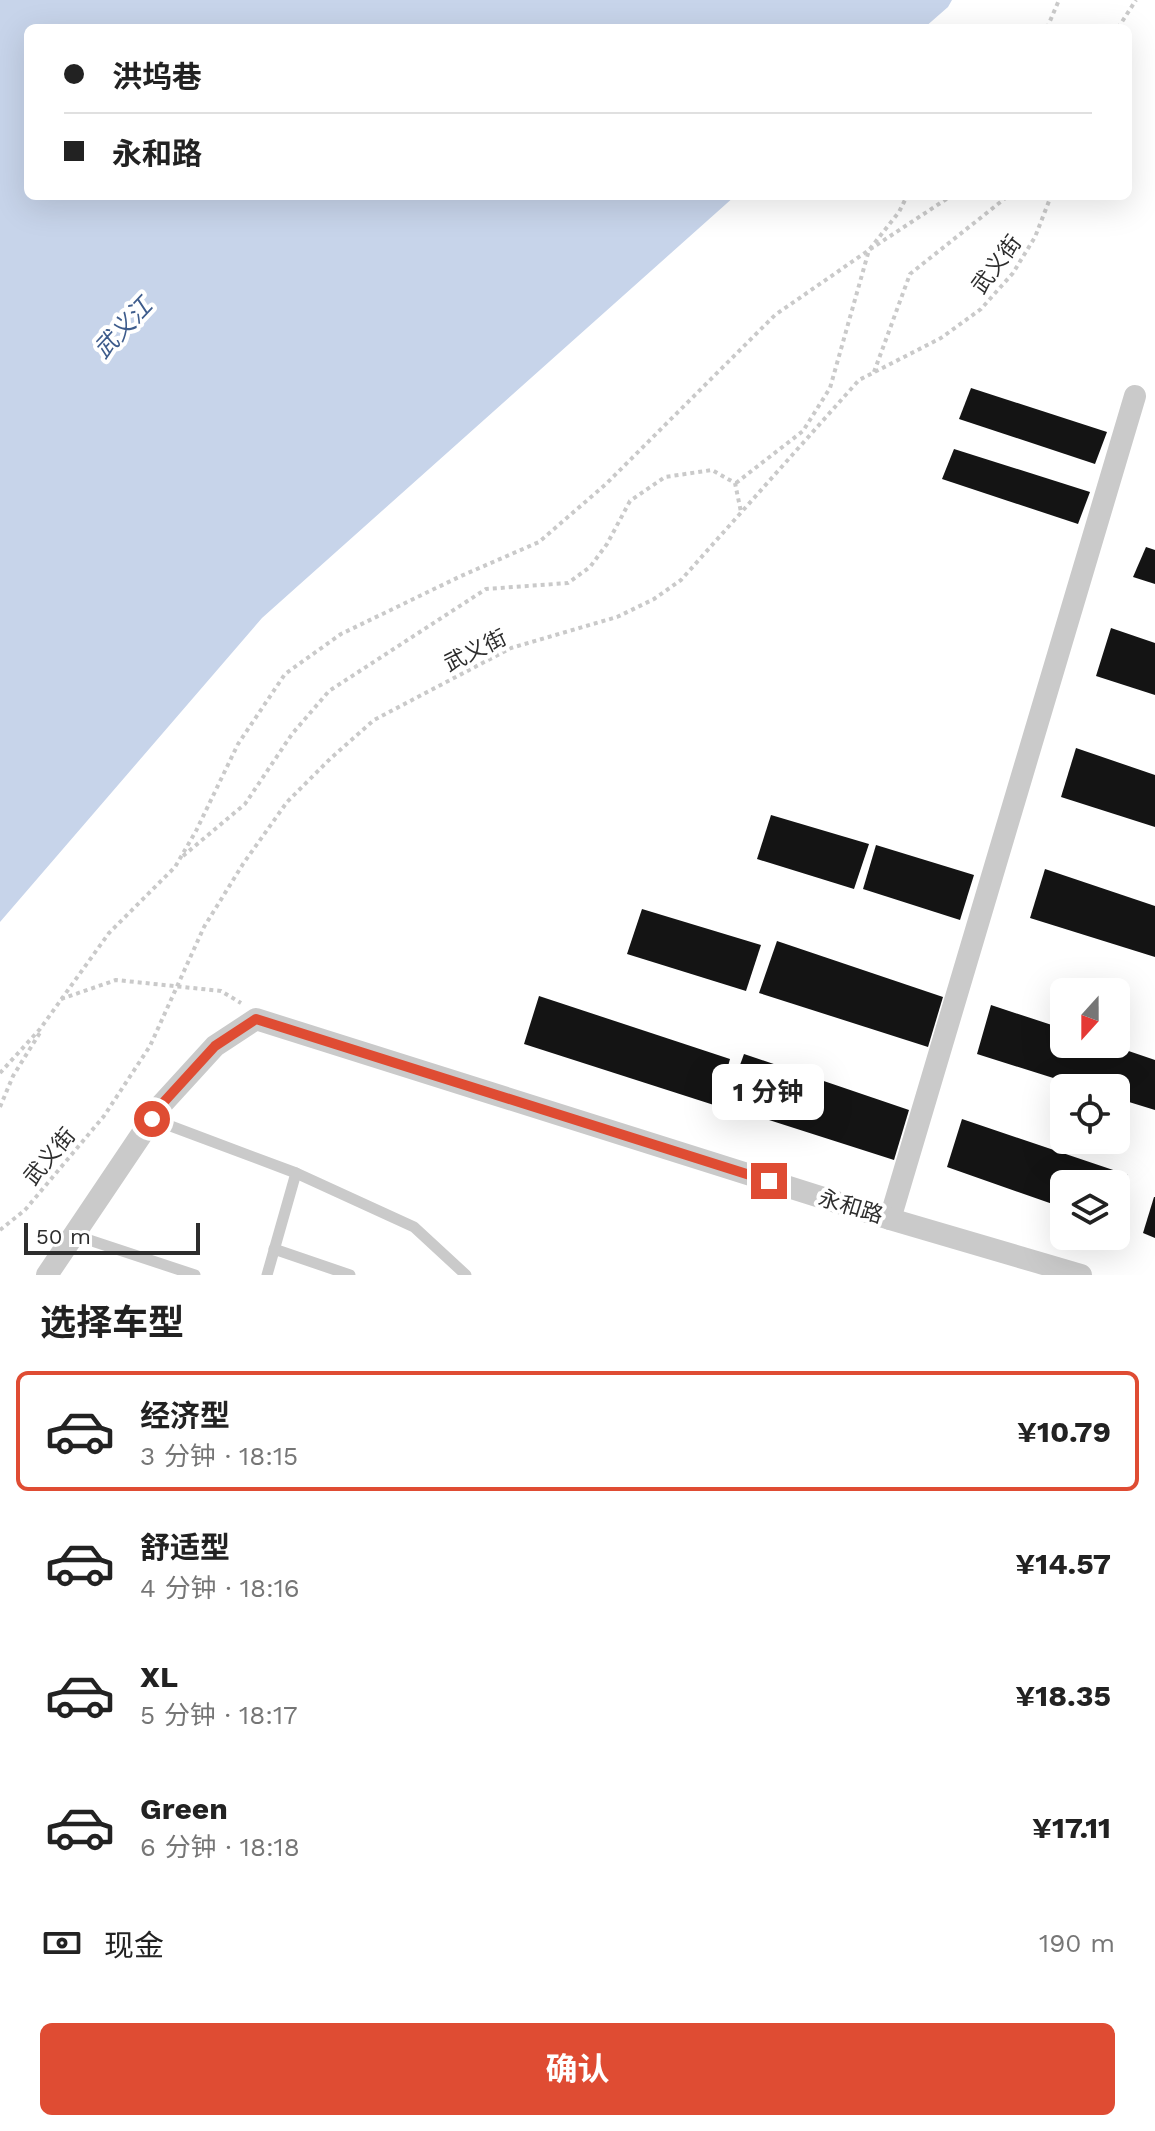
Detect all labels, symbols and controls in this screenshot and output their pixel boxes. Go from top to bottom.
text: 洪坞巷 [112,59,202,94]
text: 永和路 [112,136,202,171]
street label: 武义街 [967,230,1026,298]
water label: 武义江 [88,290,160,364]
street label: 武义街 [440,625,510,676]
north arrow [1050,978,1130,1058]
map controls [1050,978,1130,1250]
callout: 1 分钟 [713,1065,825,1121]
button: locate [1050,1074,1130,1154]
text: 1 分钟 [733,1077,803,1107]
route start [134,1101,170,1137]
street label: 武义街 [19,1123,80,1190]
route end [751,1163,787,1199]
button: layers [1050,1170,1130,1250]
street label: 永和路 [816,1185,886,1228]
scale bar [24,1219,200,1255]
text: 50 m [36,1224,91,1249]
text: 选择车型 [40,1302,184,1344]
icon: car [44,1395,116,1467]
text: 经济型 [140,1398,230,1433]
text: ¥10.79 [1017,1414,1111,1449]
text: 3 分钟 · 18:15 [140,1441,298,1471]
icon: car [44,1527,116,1599]
text: 舒适型 [140,1530,230,1565]
text: ¥14.57 [1015,1546,1111,1581]
text: 4 分钟 · 18:16 [140,1573,300,1603]
icon: car [44,1659,116,1731]
text: XL [140,1659,178,1694]
text: ¥18.35 [1015,1678,1111,1713]
text: 5 分钟 · 18:17 [140,1700,298,1730]
icon: car [44,1791,116,1863]
text: Green [140,1791,228,1826]
text: ¥17.11 [1032,1810,1111,1845]
text: 6 分钟 · 18:18 [140,1832,300,1862]
icon: cash [40,1921,84,1965]
text: 现金 [104,1928,164,1963]
text: 190 m [1039,1928,1115,1958]
button: 确认 [40,2023,1115,2115]

